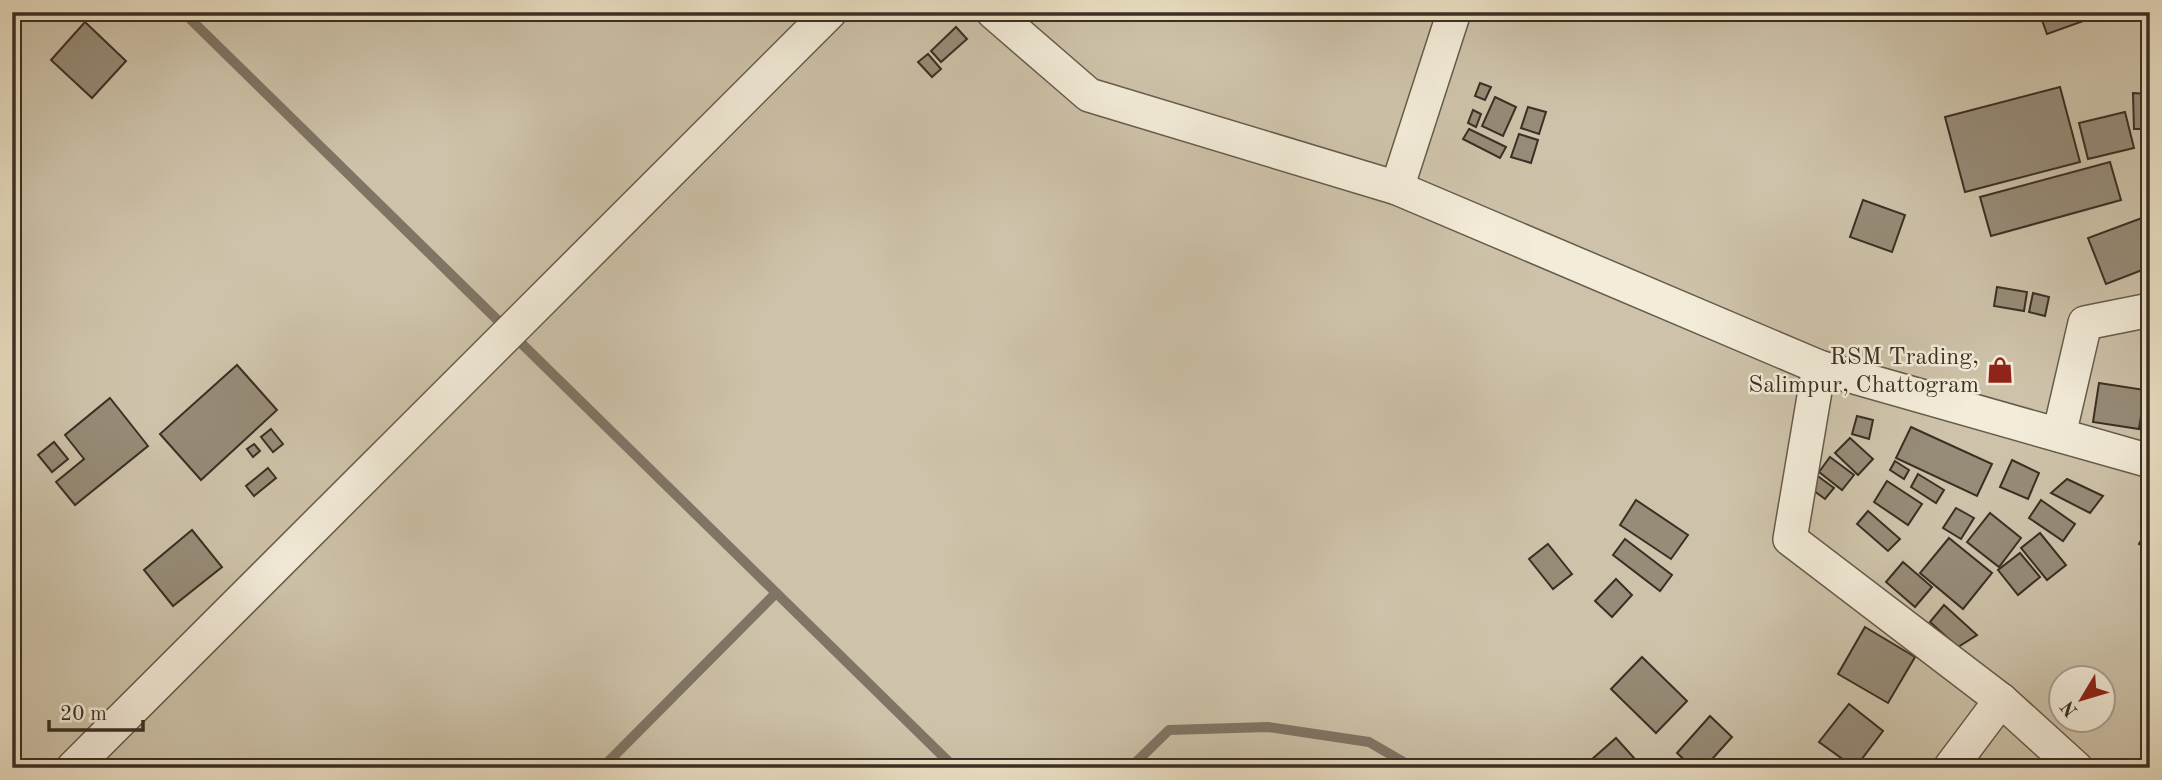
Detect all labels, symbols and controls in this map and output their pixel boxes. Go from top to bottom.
place label: RSM Trading, Salimpur, Chattogram [1748,346,1979,398]
shop icon: RSM Trading, Salimpur, Chattogram [1985,355,2015,385]
north arrow [2046,664,2116,734]
scale bar [49,689,144,733]
text: N [2058,696,2083,720]
text: 20 m [60,704,107,725]

